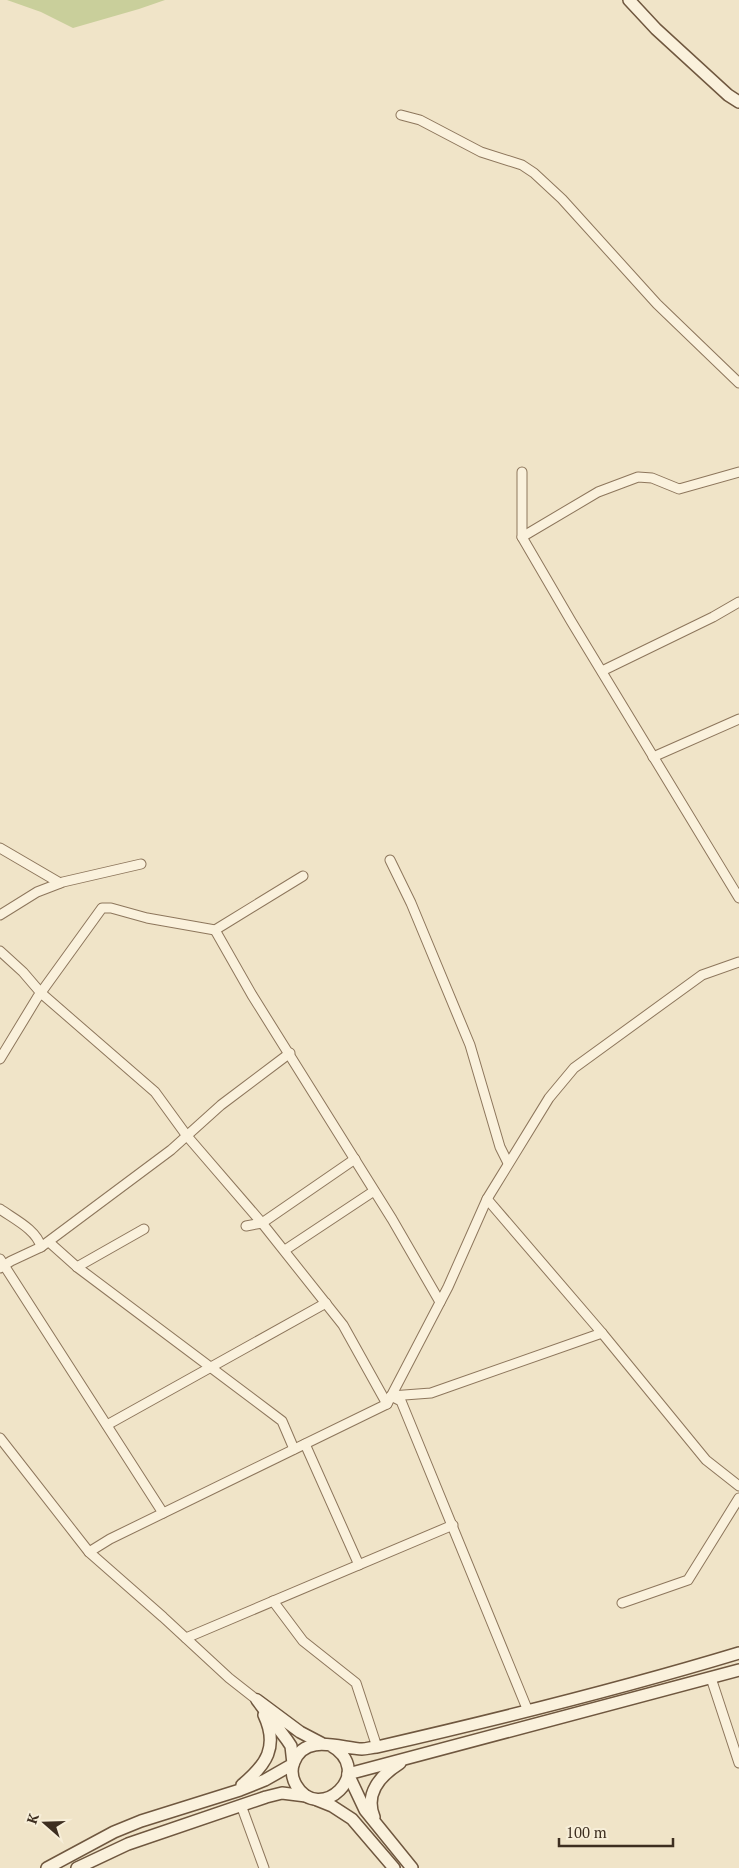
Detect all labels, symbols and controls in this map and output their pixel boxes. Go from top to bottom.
north arrow [20,1798,70,1848]
text: K [22,1810,43,1826]
scale bar [559,1816,673,1848]
text: 100 m [566,1822,607,1842]

